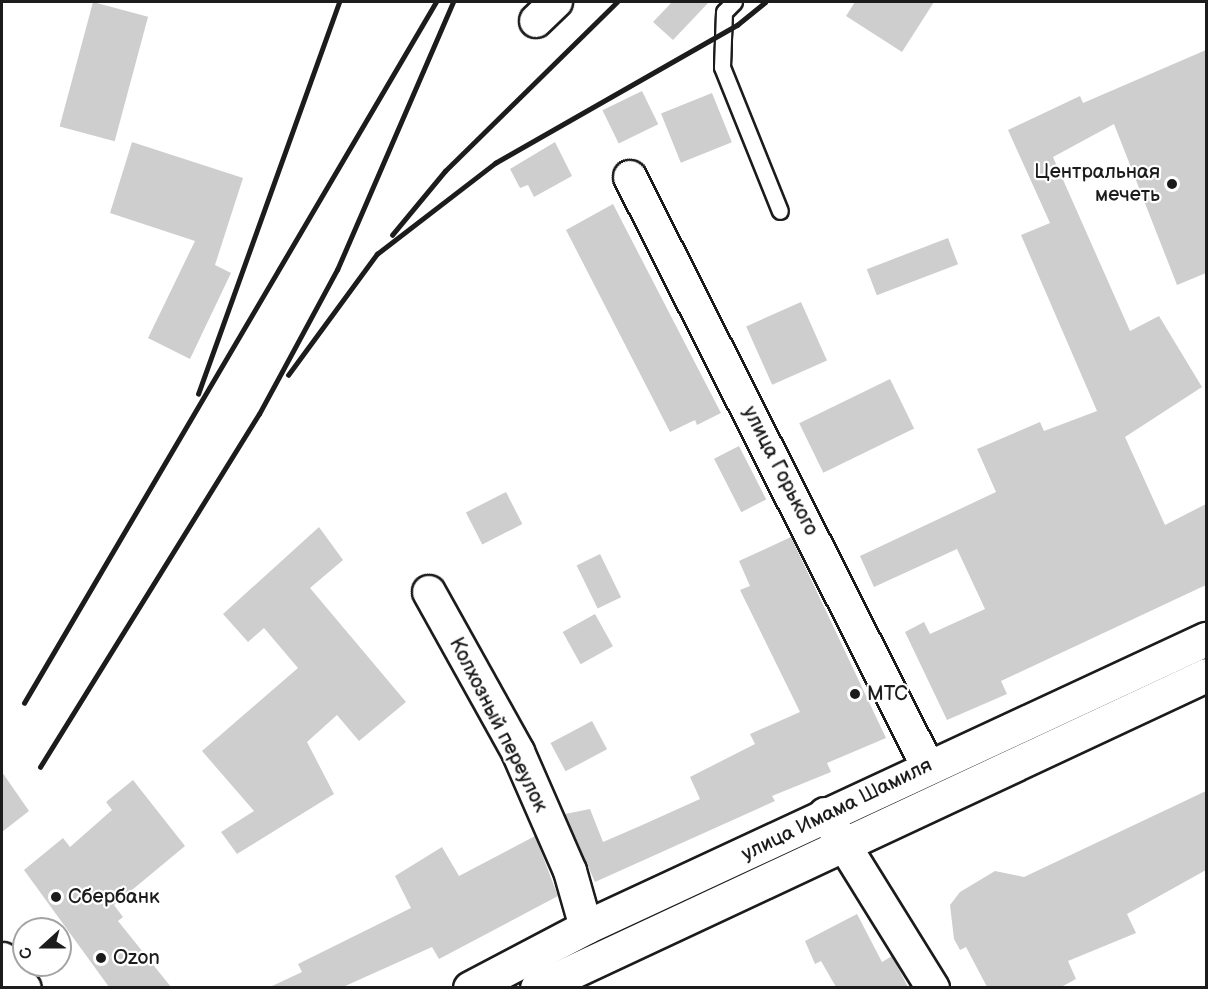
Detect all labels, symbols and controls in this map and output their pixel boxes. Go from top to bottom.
place label: Центральная мечеть [1034,160,1160,207]
marker: Центральная мечеть [1165,177,1179,191]
street label: улица Горького [737,402,823,540]
street label: Колхозный переулок [444,634,552,816]
place label: МТС [867,682,908,706]
marker: МТС [848,687,862,701]
street label: улица Имама Шамиля [738,753,936,867]
place label: Сбербанк [68,885,160,909]
marker: Сбербанк [49,890,63,904]
north arrow [12,917,72,977]
text: С [16,944,37,962]
place label: Ozon [113,946,160,970]
marker: Ozon [94,951,108,965]

